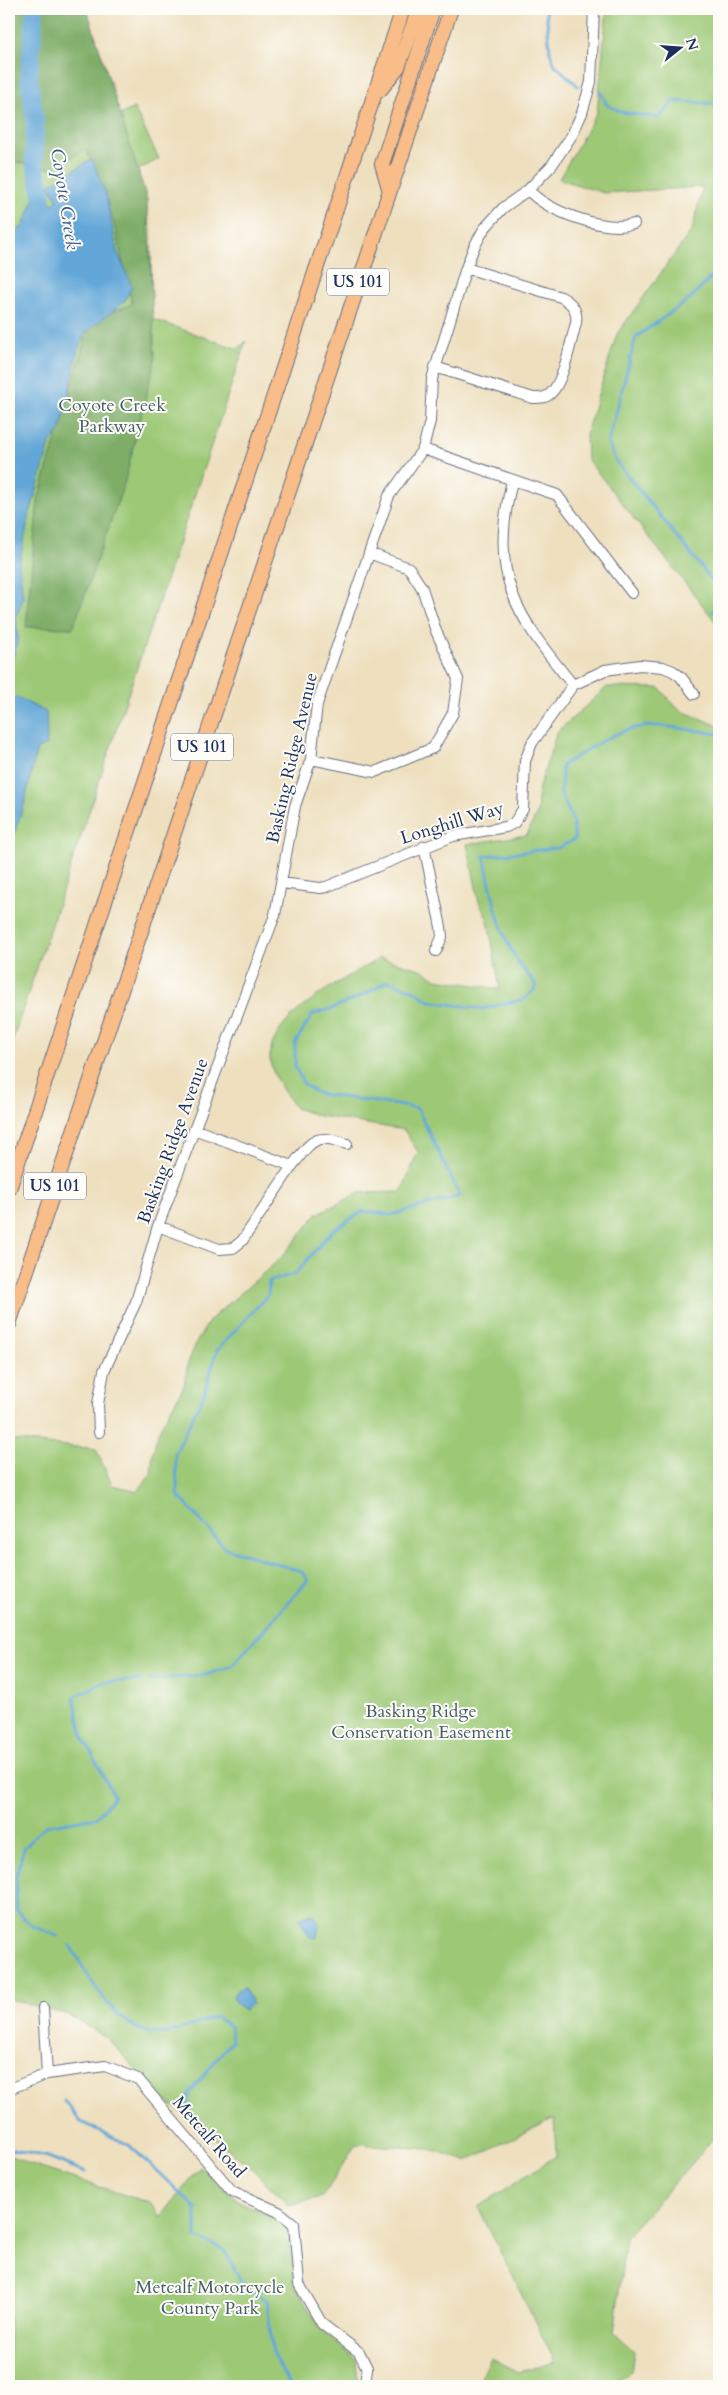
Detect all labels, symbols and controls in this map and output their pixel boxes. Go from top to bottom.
north arrow [656,22,706,72]
text: N [681,36,703,53]
water label: Coyote Creek [44,146,86,252]
road number: US 101 [327,268,389,296]
park label: Coyote Creek Parkway [58,393,166,439]
street label: Basking Ridge Avenue [260,670,324,846]
road number: US 101 [171,734,233,760]
street label: Longhill Way [397,795,507,851]
street label: Basking Ridge Avenue [131,1055,215,1227]
road number: US 101 [24,1172,86,1200]
park label: Basking Ridge Conservation Easement [331,1699,511,1745]
street label: Metcalf Road [166,2091,252,2184]
park label: Metcalf Motorcycle County Park [135,2275,285,2321]

